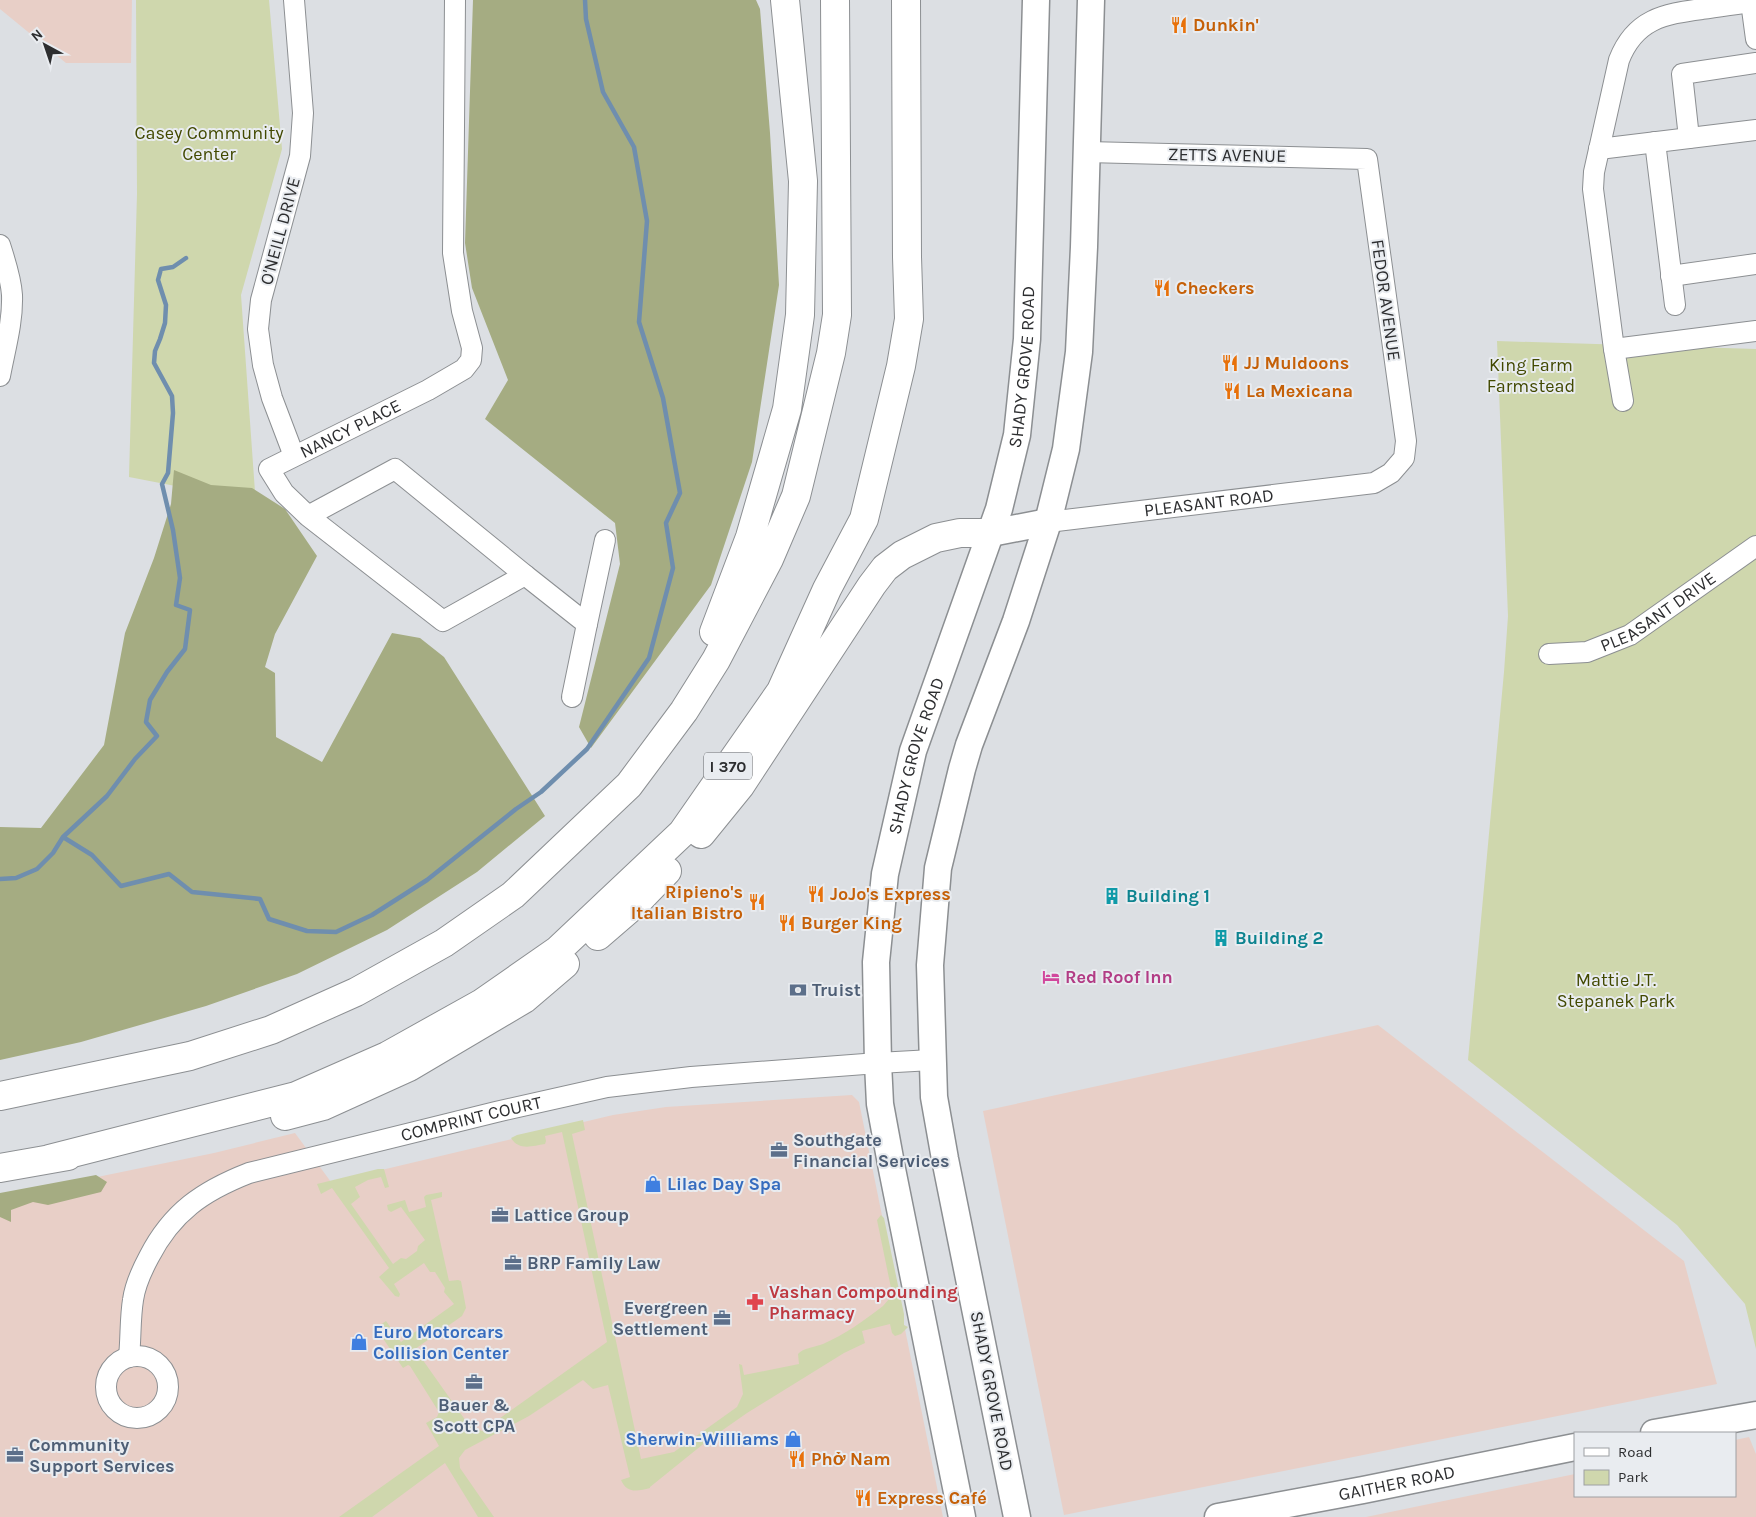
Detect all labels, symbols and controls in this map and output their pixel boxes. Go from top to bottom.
place label: Dunkin' [1193,14,1259,36]
restaurant icon: Dunkin' [1169,15,1189,35]
north arrow [20,20,70,70]
text: N [28,26,46,45]
park label: Casey Community Center [134,122,284,165]
street label: ZETTS AVENUE [1168,143,1286,167]
street label: O'NEILL DRIVE [255,175,305,287]
street label: FEDOR AVENUE [1367,238,1405,362]
place label: Checkers [1176,277,1254,299]
restaurant icon: Checkers [1152,278,1172,298]
street label: SHADY GROVE ROAD [1003,286,1039,450]
place label: JJ Muldoons [1244,352,1349,374]
restaurant icon: JJ Muldoons [1220,353,1240,373]
park label: King Farm Farmstead [1487,354,1575,397]
place label: La Mexicana [1246,380,1353,402]
restaurant icon: La Mexicana [1222,381,1242,401]
street label: NANCY PLACE [296,394,404,463]
street label: PLEASANT ROAD [1143,484,1275,521]
street label: PLEASANT DRIVE [1597,567,1720,657]
street label: SHADY GROVE ROAD [883,674,949,836]
road number: I 370 [704,752,752,779]
place label: Ripieno's Italian Bistro [631,881,743,924]
place label: JoJo's Express [830,883,951,905]
restaurant icon: JoJo's Express [806,884,826,904]
place label: Building 1 [1126,885,1210,907]
building icon: Building 1 [1102,886,1122,906]
restaurant icon: Ripieno's Italian Bistro [747,892,767,912]
place label: Burger King [801,912,902,934]
restaurant icon: Burger King [777,913,797,933]
place label: Building 2 [1235,927,1323,949]
building icon: Building 2 [1211,928,1231,948]
place label: Red Roof Inn [1065,966,1173,988]
hotel icon: Red Roof Inn [1041,967,1061,987]
park label: Mattie J.T. Stepanek Park [1557,969,1675,1012]
place label: Truist [812,979,861,1001]
bank icon: Truist [788,980,808,1000]
street label: COMPRINT COURT [398,1091,544,1146]
place label: Southgate Financial Services [793,1129,950,1172]
office icon: Southgate Financial Services [769,1140,789,1160]
place label: Lilac Day Spa [667,1173,781,1195]
shop icon: Lilac Day Spa [643,1174,663,1194]
place label: Lattice Group [514,1204,629,1226]
office icon: Lattice Group [490,1205,510,1225]
place label: BRP Family Law [527,1252,661,1274]
office icon: BRP Family Law [503,1253,523,1273]
place label: Vashan Compounding Pharmacy [769,1281,958,1324]
pharmacy icon: Vashan Compounding Pharmacy [745,1292,765,1312]
place label: Evergreen Settlement [613,1297,708,1340]
office icon: Evergreen Settlement [712,1308,732,1328]
street label: SHADY GROVE ROAD [966,1309,1018,1473]
place label: Euro Motorcars Collision Center [373,1321,509,1364]
shop icon: Euro Motorcars Collision Center [349,1332,369,1352]
office icon: Bauer & Scott CPA [464,1372,484,1392]
place label: Bauer & Scott CPA [433,1394,515,1437]
place label: Sherwin-Williams [625,1428,779,1450]
shop icon: Sherwin-Williams [783,1429,803,1449]
legend [1574,1432,1736,1497]
place label: Community Support Services [29,1434,175,1477]
text: Road [1618,1443,1653,1461]
office icon: Community Support Services [5,1445,25,1465]
place label: Phở Nam [811,1448,891,1470]
restaurant icon: Phở Nam [787,1449,807,1469]
street label: GAITHER ROAD [1337,1461,1457,1505]
text: Park [1618,1468,1648,1486]
place label: Express Café [877,1487,987,1509]
restaurant icon: Express Café [853,1488,873,1508]

